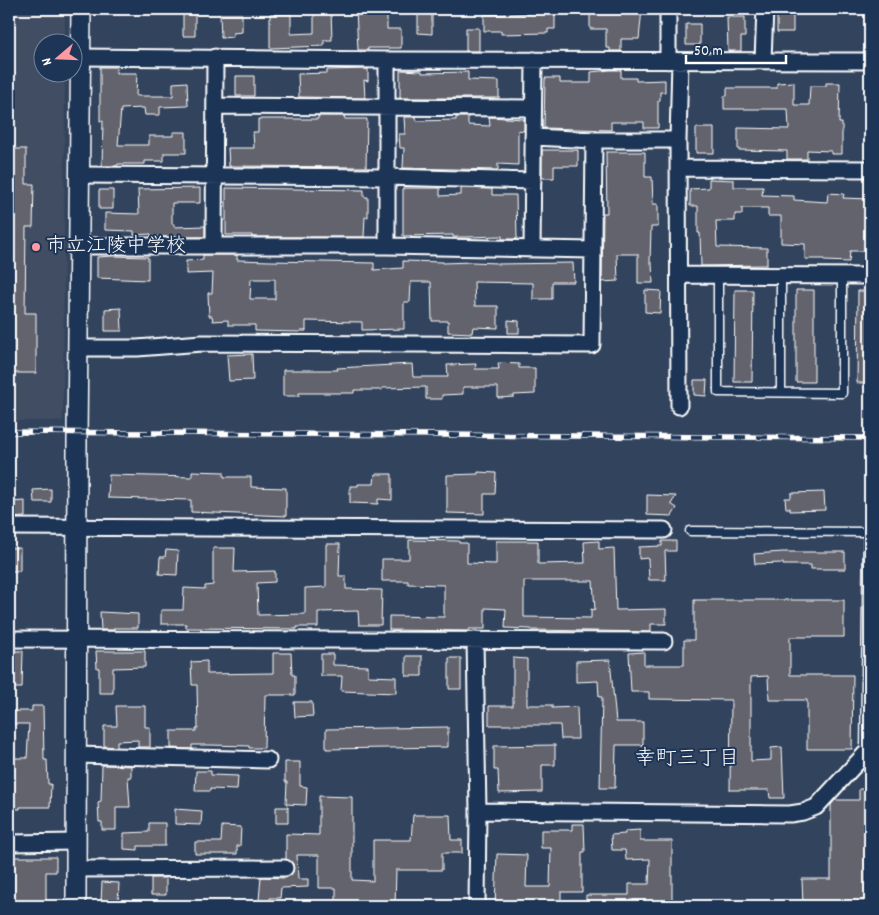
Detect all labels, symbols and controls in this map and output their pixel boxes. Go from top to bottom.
north arrow [32,32,82,82]
scale bar [686,32,786,64]
text: 50 m [694,41,723,63]
text: N [37,55,58,68]
place label: 市立江陵中学校 [46,233,186,261]
marker: 市立江陵中学校 [30,241,42,253]
district label: 幸町三丁目 [635,745,740,775]

